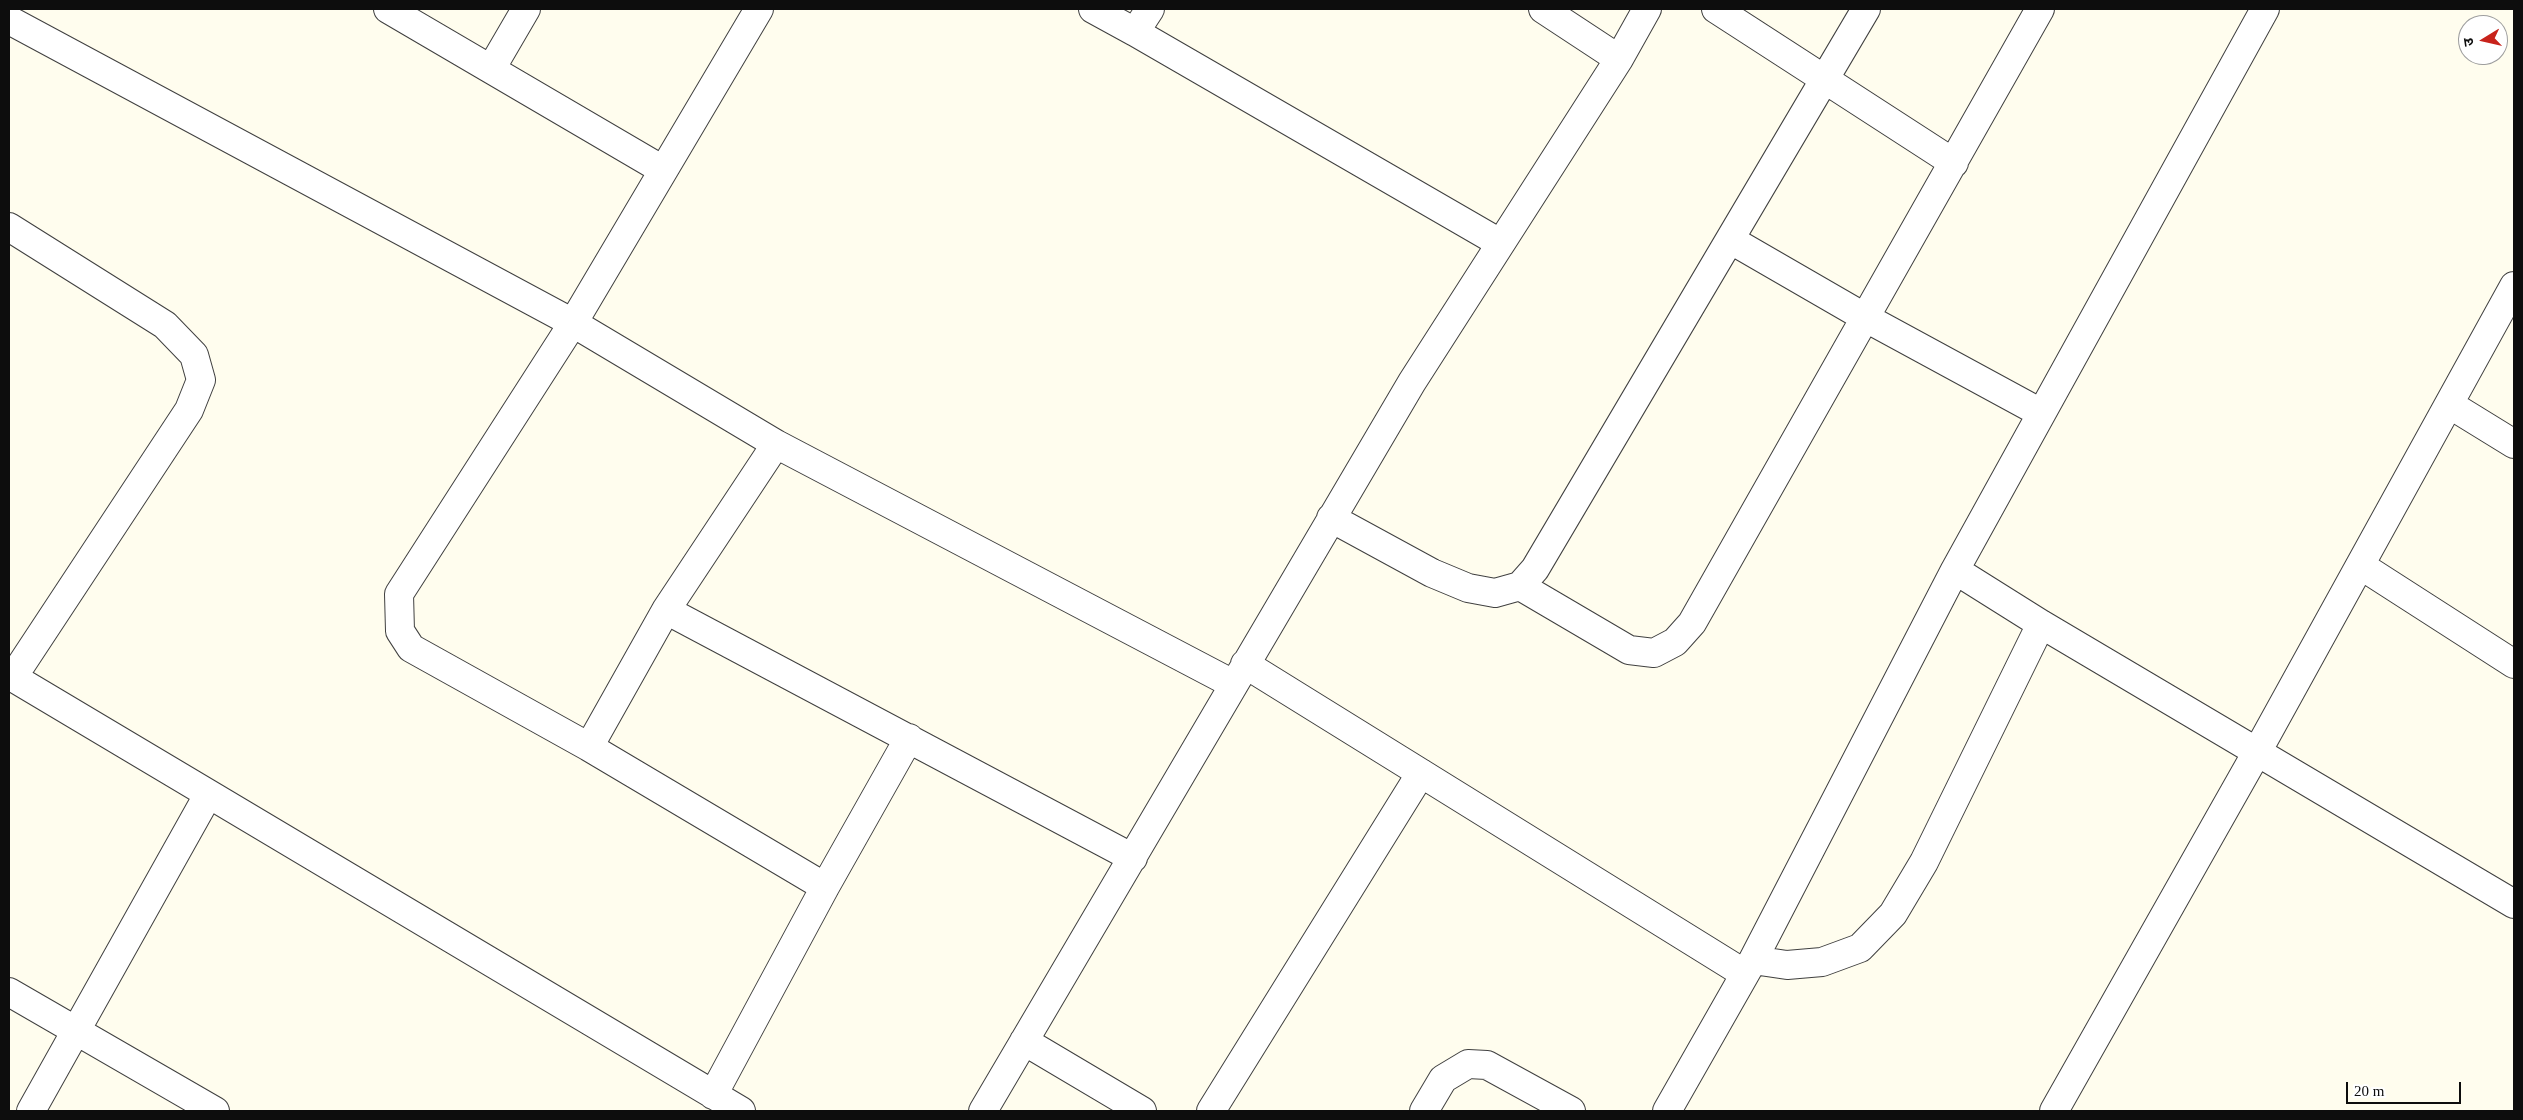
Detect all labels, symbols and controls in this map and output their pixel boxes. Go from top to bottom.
north arrow [2458,15,2508,65]
text: उ [2461,37,2477,48]
scale bar [2348,1072,2463,1104]
text: 20 m [2354,1083,2384,1099]

